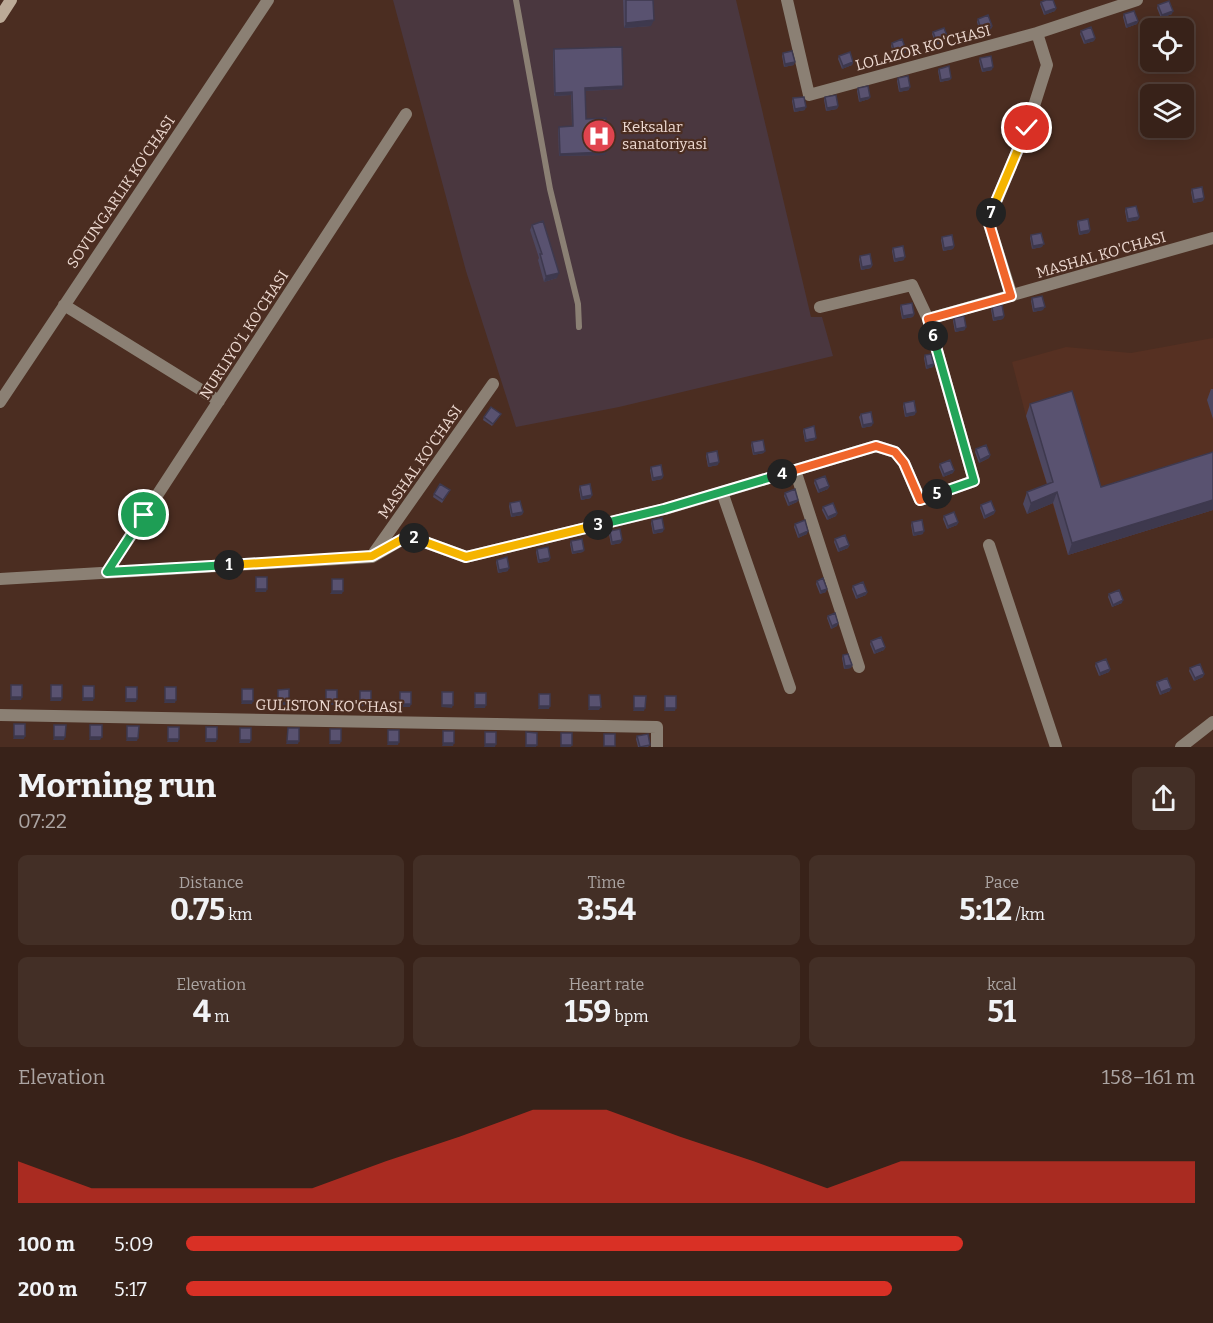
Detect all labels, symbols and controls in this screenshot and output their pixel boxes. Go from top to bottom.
map controls [1140,18,1194,138]
button: locate [1140,18,1194,72]
street label: LOLAZOR KO'CHASI [853,21,993,75]
button: layers [1140,84,1194,138]
pin [1001,102,1052,153]
icon: check [1010,111,1043,144]
street label: SOVUNGARLIK KO'CHASI [63,112,179,272]
hospital icon: Keksalar sanatoriyasi [581,118,617,154]
place label: Keksalar sanatoriyasi [622,118,708,153]
pin: 7 [976,198,1006,228]
text: 7 [987,203,995,222]
street label: MASHAL KO'CHASI [1034,228,1168,282]
street label: NURLIYO'L KO'CHASI [196,267,292,403]
pin: 6 [918,321,948,351]
text: 6 [928,326,938,345]
street label: MASHAL KO'CHASI [374,402,466,522]
pin: 4 [767,459,797,489]
text: 4 [777,464,787,483]
pin: 5 [922,479,952,509]
text: 5 [933,484,941,503]
pin [118,489,169,540]
icon: arrive [127,498,160,531]
pin: 3 [583,510,613,540]
text: 3 [593,515,603,534]
pin: 2 [399,523,429,553]
text: 2 [409,528,419,547]
pin: 1 [214,550,244,580]
text: 1 [226,555,232,574]
street label: GULISTON KO'CHASI [255,696,403,716]
text: Morning run [18,766,216,806]
button: share [1132,767,1195,830]
text: 07:22 [18,809,67,833]
text: Distance [179,873,244,892]
text: Time [588,873,625,892]
text: Pace [985,873,1019,892]
text: 0.75 [170,892,225,928]
text: 3:54 [577,892,636,928]
text: 5:12 [959,892,1012,928]
text: km [225,905,252,924]
text: /km [1012,905,1045,924]
text: Elevation [176,975,246,994]
text: Heart rate [569,975,644,994]
text: kcal [987,975,1017,994]
text: 4 [193,994,211,1030]
text: 159 [564,994,611,1030]
text: 51 [987,994,1016,1030]
text: m [211,1007,230,1026]
text: bpm [611,1007,649,1026]
text: Elevation [18,1065,105,1089]
text: 158–161 m [1102,1065,1195,1089]
text: 100 m [18,1232,75,1256]
text: 5:09 [114,1232,153,1256]
text: 200 m [18,1277,77,1301]
text: 5:17 [114,1277,147,1301]

